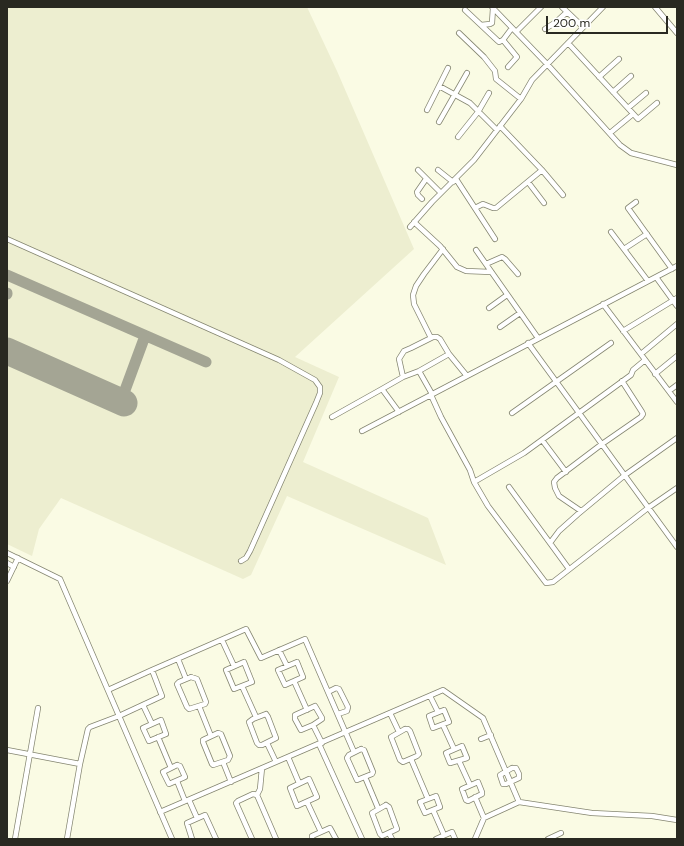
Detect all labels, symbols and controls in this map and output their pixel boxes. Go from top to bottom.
scale bar [548,8,670,34]
text: 200 m [553,15,590,31]

